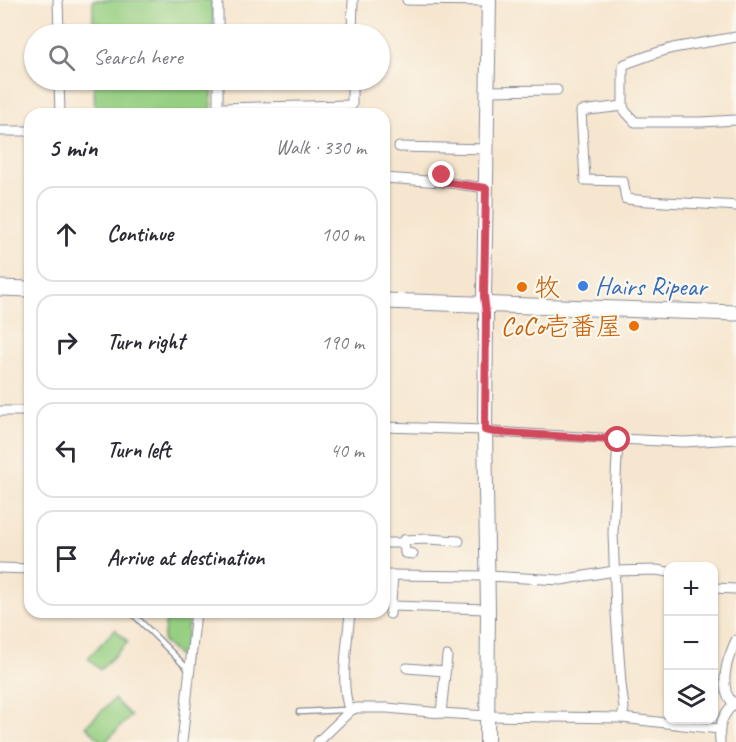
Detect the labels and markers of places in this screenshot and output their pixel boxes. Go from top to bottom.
place label: Hairs Ripear [595,270,709,303]
place label: 牧 [534,271,560,304]
marker: Hairs Ripear [576,279,590,293]
marker: 牧 [515,280,529,294]
place label: CoCo壱番屋 [501,310,622,343]
marker: CoCo壱番屋 [627,319,641,333]

